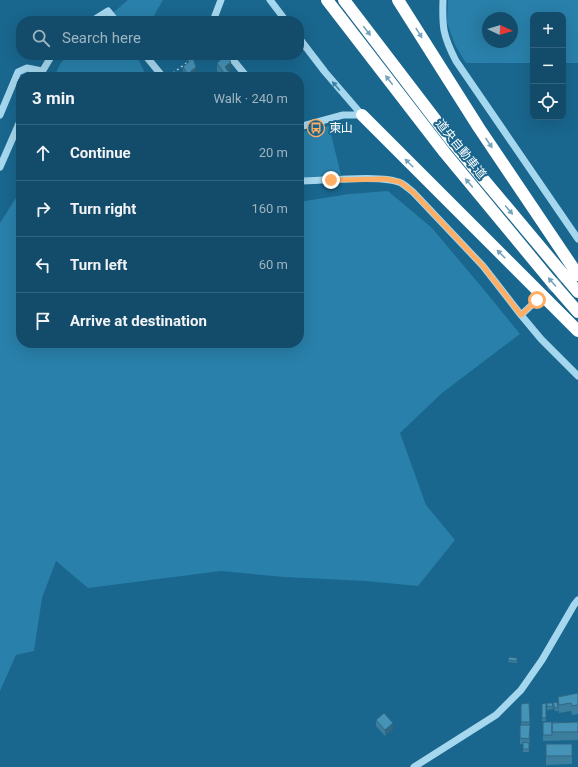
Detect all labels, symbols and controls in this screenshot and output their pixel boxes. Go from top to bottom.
north arrow [482,12,518,48]
map controls [530,12,566,120]
button: + [530,12,566,48]
search box [16,16,304,60]
one-way arrow [363,25,372,36]
icon: search [30,27,52,49]
one-way arrow [415,28,423,38]
text: Search here [62,29,141,47]
button: − [530,48,566,84]
one-way arrow [384,75,393,86]
one-way arrow [332,80,341,91]
button: locate [530,84,566,120]
text: 3 min [32,88,75,108]
text: Walk · 240 m [213,91,288,106]
street label: 道央自動車道 [433,117,489,181]
bus stop icon: 東山 [306,118,326,138]
place label: 東山 [329,121,353,135]
one-way arrow [485,137,493,148]
icon: ahead [32,142,54,164]
text: Continue [70,144,131,162]
text: 20 m [259,145,288,160]
one-way arrow [404,158,414,167]
route end [322,171,340,189]
one-way arrow [465,177,474,188]
icon: right [32,198,54,220]
text: Turn right [70,200,136,218]
text: 160 m [251,201,288,216]
one-way arrow [504,204,513,215]
one-way arrow [496,249,506,259]
icon: left [32,254,54,276]
text: Turn left [70,256,127,274]
text: 60 m [259,257,288,272]
one-way arrow [548,277,557,288]
route start [528,291,546,309]
icon: arrive [32,310,54,332]
text: Arrive at destination [70,312,207,330]

